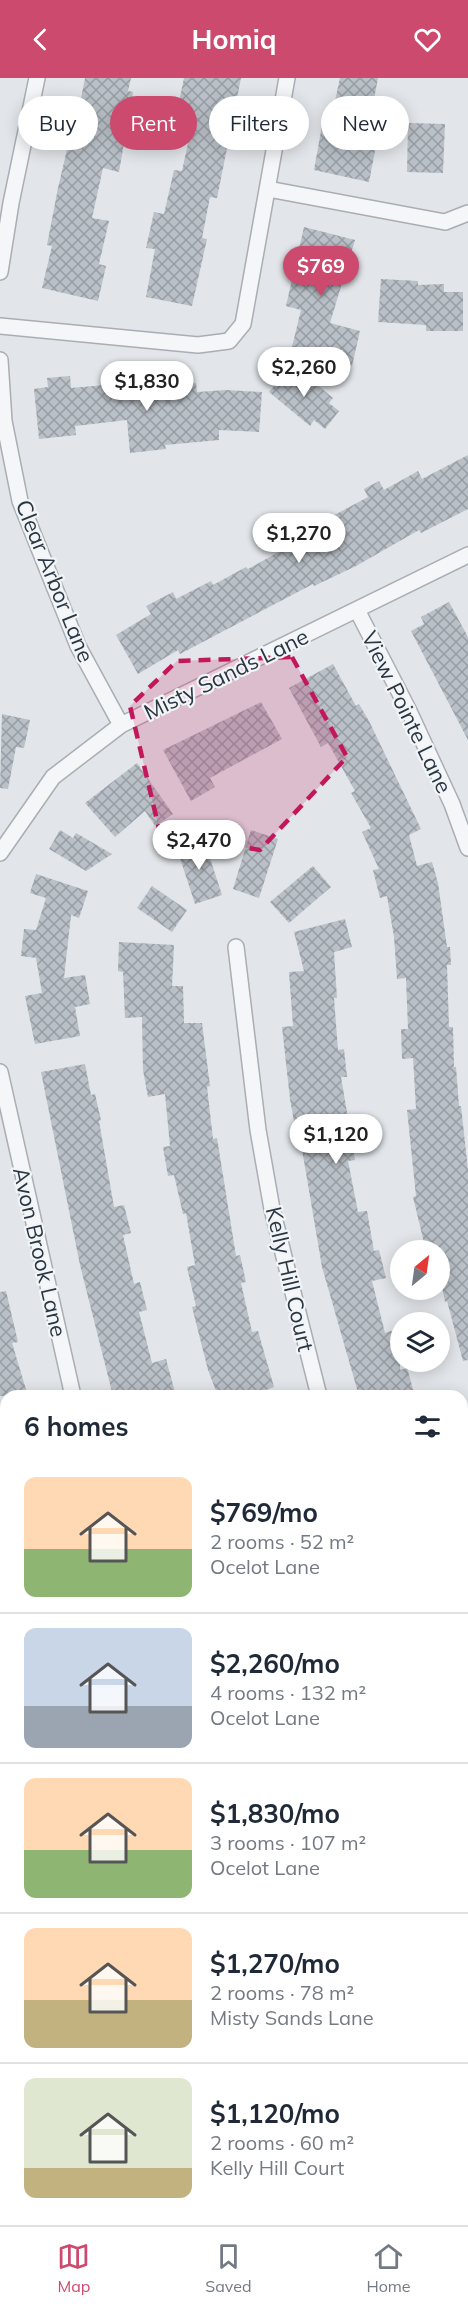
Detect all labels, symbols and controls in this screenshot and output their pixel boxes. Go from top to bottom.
text: Homiq [192,22,276,56]
icon: back [24,23,57,56]
icon: heart [411,23,444,56]
chip: Buy [18,96,98,150]
chip: Rent [110,96,197,150]
chip: Filters [209,96,309,150]
chip: New [321,96,409,150]
pin: $769 [285,246,357,297]
text: $769 [297,253,345,278]
pin: $2,260 [255,347,353,398]
text: $2,260 [272,354,336,379]
pin: $1,830 [98,361,196,412]
text: $1,830 [115,368,179,393]
street label: Clear Arbor Lane [10,496,100,666]
pin: $1,270 [250,513,348,564]
text: $1,270 [267,520,331,545]
street label: Misty Sands Lane [139,622,313,726]
street label: View Pointe Lane [356,626,458,798]
pin: $2,470 [150,820,248,871]
text: $2,470 [167,827,231,852]
pin: $1,120 [287,1114,385,1165]
text: $1,120 [304,1121,368,1146]
street label: Avon Brook Lane [7,1164,73,1340]
street label: Kelly Hill Court [260,1204,320,1354]
north arrow [390,1240,450,1300]
map controls [390,1240,450,1372]
button: layers [390,1312,450,1372]
text: 6 homes [24,1410,128,1443]
icon: filters [411,1410,444,1443]
text: $769/mo [210,1496,318,1529]
icon: home [72,1501,144,1573]
text: 2 rooms · 52 m² [210,1529,354,1554]
text: Ocelot Lane [210,1554,320,1579]
text: $2,260/mo [210,1647,340,1680]
icon: home [72,1652,144,1724]
text: 4 rooms · 132 m² [210,1680,366,1705]
text: Ocelot Lane [210,1705,320,1730]
text: $1,830/mo [210,1797,340,1830]
icon: home [72,1802,144,1874]
text: 3 rooms · 107 m² [210,1830,366,1855]
text: Ocelot Lane [210,1855,320,1880]
text: $1,270/mo [210,1947,340,1980]
icon: home [72,1952,144,2024]
text: 2 rooms · 78 m² [210,1980,354,2005]
text: Misty Sands Lane [210,2005,374,2030]
text: $1,120/mo [210,2097,340,2130]
icon: home [72,2102,144,2174]
text: 2 rooms · 60 m² [210,2130,354,2155]
text: Kelly Hill Court [210,2155,344,2180]
tab: Map [57,2240,90,2296]
tab: Saved [205,2240,252,2296]
tab: Home [366,2240,411,2296]

